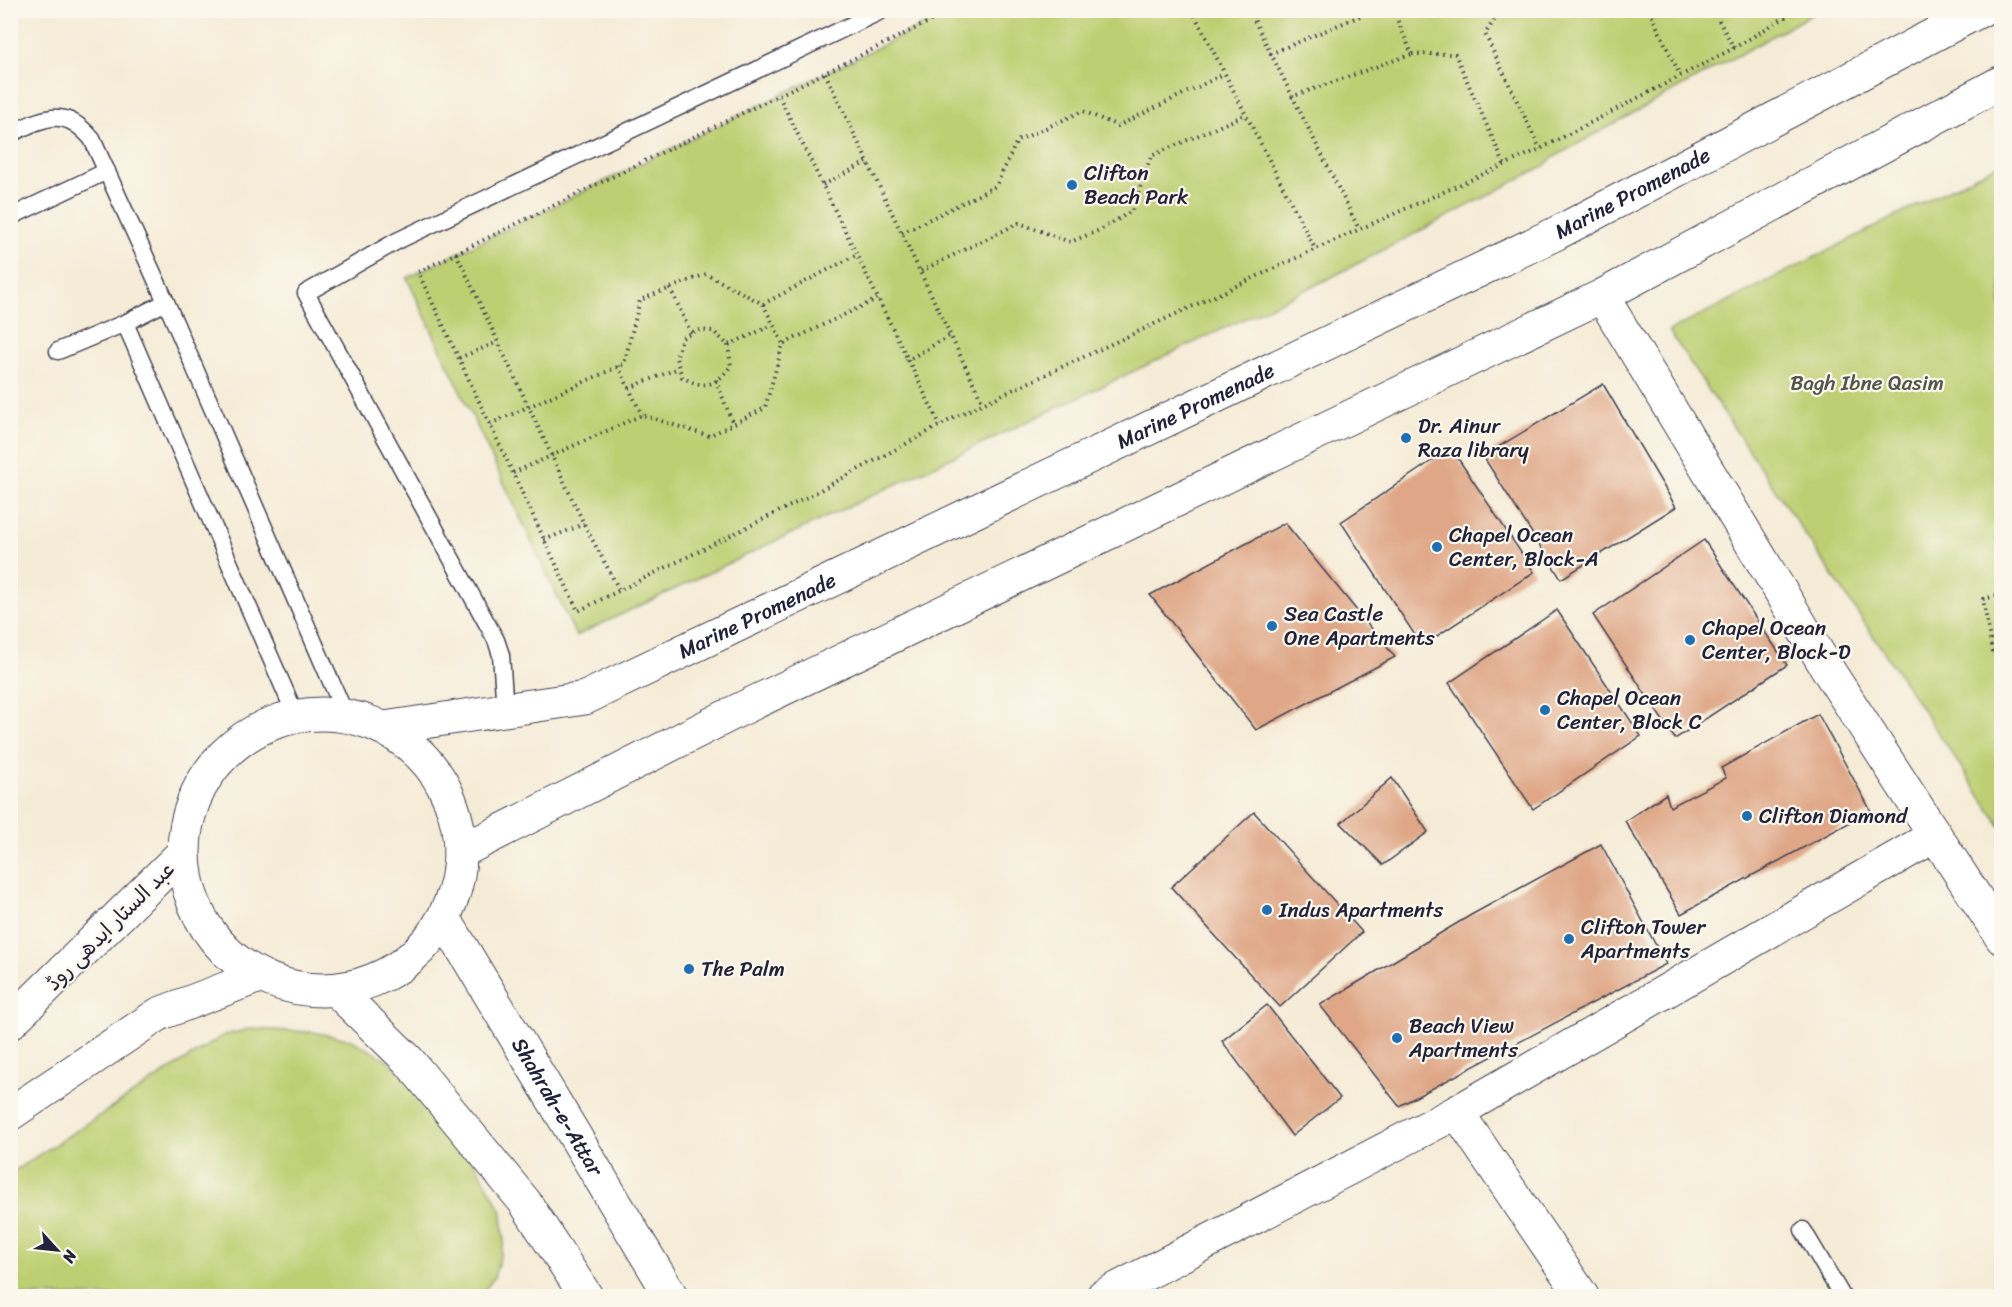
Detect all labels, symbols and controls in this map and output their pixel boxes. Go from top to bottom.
street label: Marine Promenade [1548,136,1718,250]
place label: Clifton Beach Park [1084,154,1189,216]
marker: Clifton Beach Park [1065,178,1079,192]
street label: Marine Promenade [1110,352,1281,460]
park label: Bagh Ibne Qasim [1790,364,1944,402]
place label: Dr. Ainur Raza library [1418,407,1529,469]
marker: Dr. Ainur Raza library [1399,431,1413,445]
place label: Chapel Ocean Center, Block-A [1449,516,1599,578]
marker: Chapel Ocean Center, Block-A [1430,540,1444,554]
street label: Marine Promenade [671,561,843,670]
place label: Sea Castle One Apartments [1284,595,1435,657]
place label: Chapel Ocean Center, Block-D [1702,609,1851,671]
marker: Sea Castle One Apartments [1265,619,1279,633]
marker: Chapel Ocean Center, Block-D [1683,633,1697,647]
place label: Chapel Ocean Center, Block C [1557,679,1702,741]
marker: Chapel Ocean Center, Block C [1538,703,1552,717]
place label: Clifton Diamond [1759,797,1909,835]
marker: Clifton Diamond [1740,809,1754,823]
street label: عبد الستار ایدھی روڈ [36,852,184,1000]
place label: Indus Apartments [1278,891,1443,929]
marker: Indus Apartments [1260,903,1274,917]
place label: Clifton Tower Apartments [1580,908,1707,970]
marker: Clifton Tower Apartments [1562,932,1576,946]
place label: The Palm [701,950,785,988]
marker: The Palm [682,962,696,976]
place label: Beach View Apartments [1408,1007,1518,1069]
street label: Shahrah-e-Attar [501,1030,614,1184]
marker: Beach View Apartments [1390,1031,1404,1045]
north arrow [27,1220,87,1280]
text: N [54,1244,86,1269]

